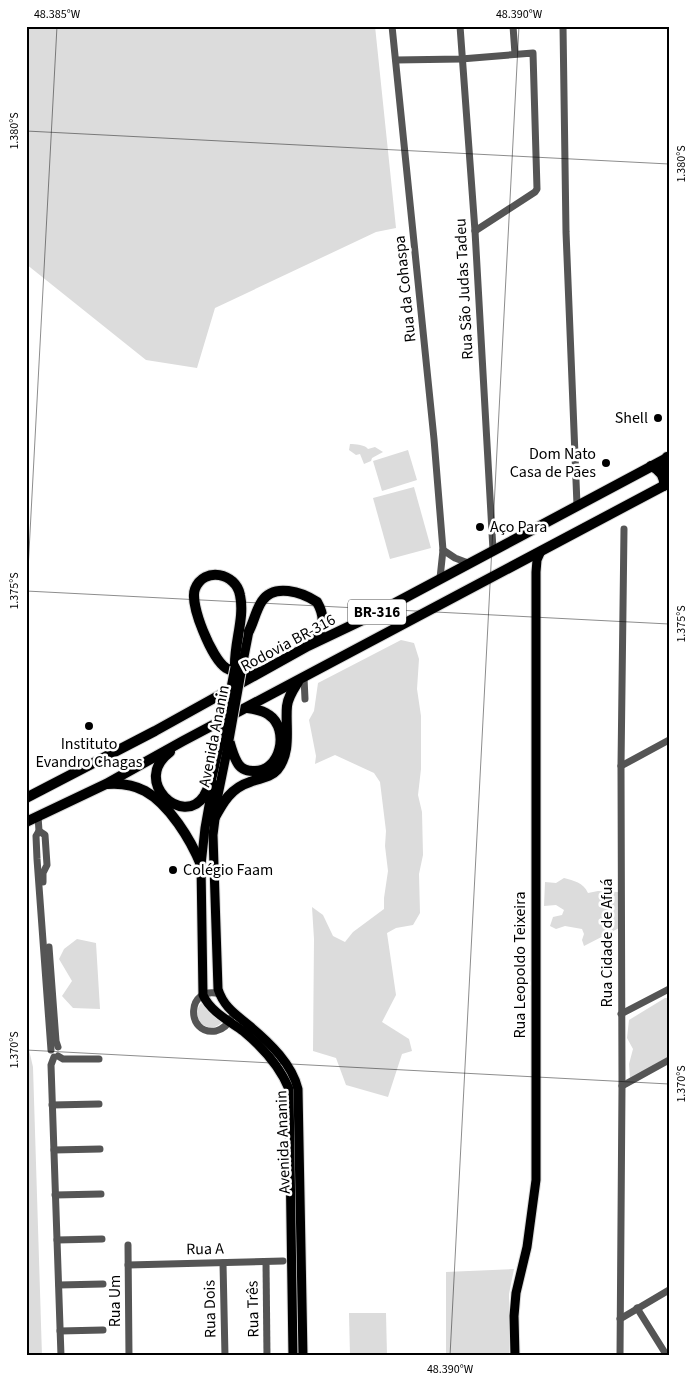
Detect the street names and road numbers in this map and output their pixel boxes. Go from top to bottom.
street label: Rua São Judas Tadeu [449,218,479,360]
street label: Rua da Cohaspa [388,235,422,343]
road number: BR-316 [348,600,406,624]
street label: Rodovia BR-316 [237,609,339,677]
street label: Avenida Ananin [193,683,235,789]
street label: Rua Cidade de Afuá [596,878,618,1008]
street label: Rua Leopoldo Teixeira [509,891,531,1039]
street label: Avenida Ananin [270,1090,296,1194]
street label: Rua A [186,1238,224,1260]
street label: Rua Um [104,1275,126,1327]
street label: Rua Dois [198,1279,222,1338]
street label: Rua Três [241,1280,264,1338]

